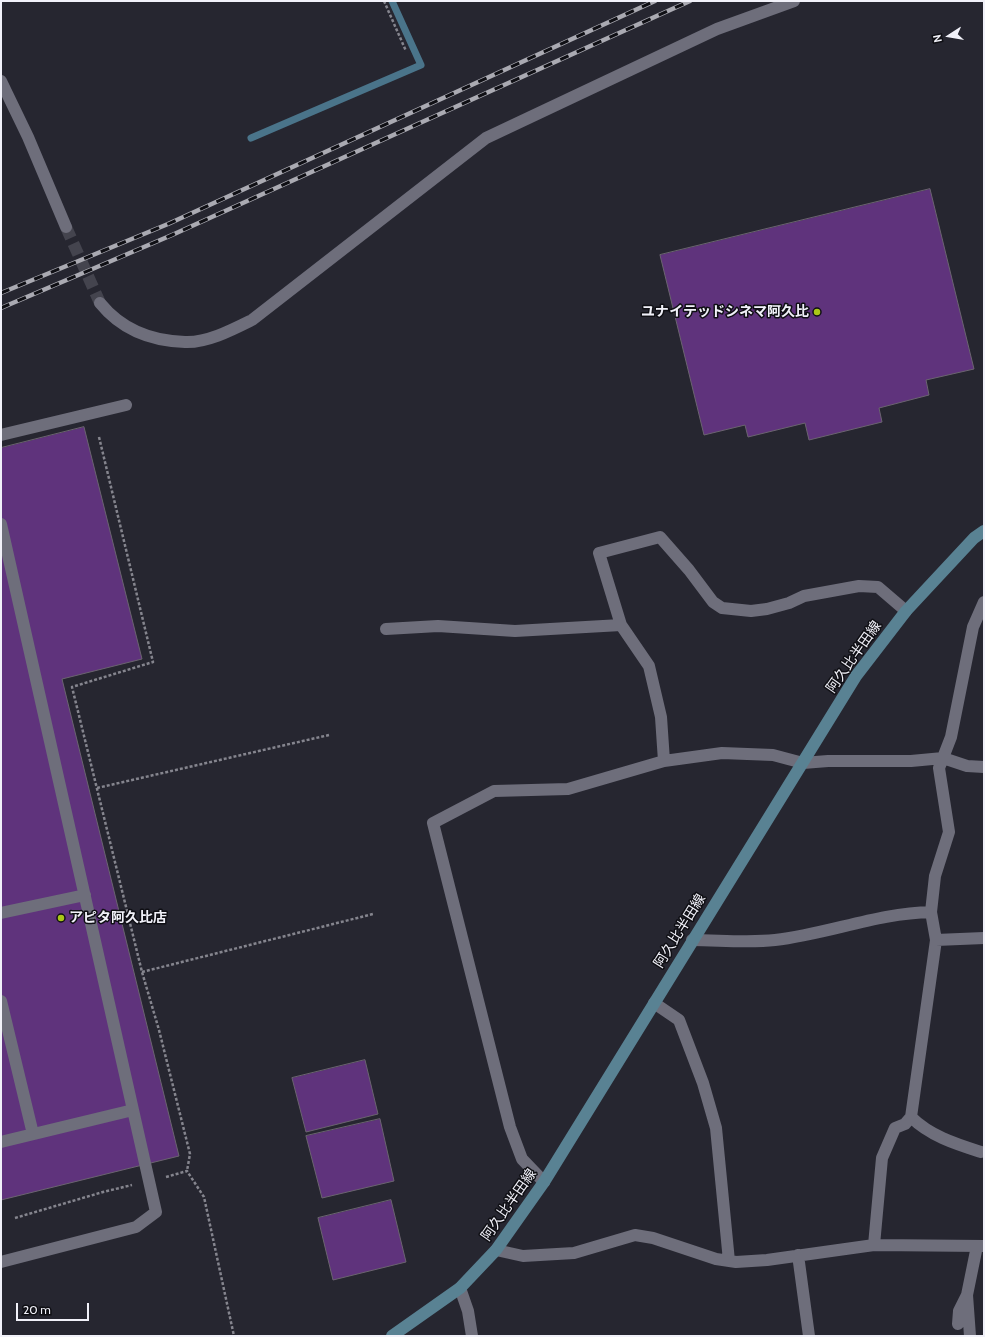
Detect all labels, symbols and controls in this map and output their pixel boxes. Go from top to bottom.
north arrow [929,16,969,56]
text: N [930,33,945,44]
place label: ユナイテッドシネマ阿久比 [641,304,809,320]
marker: ユナイテッドシネマ阿久比 [812,307,822,317]
street label: 阿久比半田線 [823,618,885,696]
street label: 阿久比半田線 [651,891,709,971]
place label: アピタ阿久比店 [69,910,167,926]
marker: アピタ阿久比店 [56,913,66,923]
street label: 阿久比半田線 [478,1166,540,1244]
scale bar [18,1295,91,1321]
text: 20 m [23,1302,51,1317]

